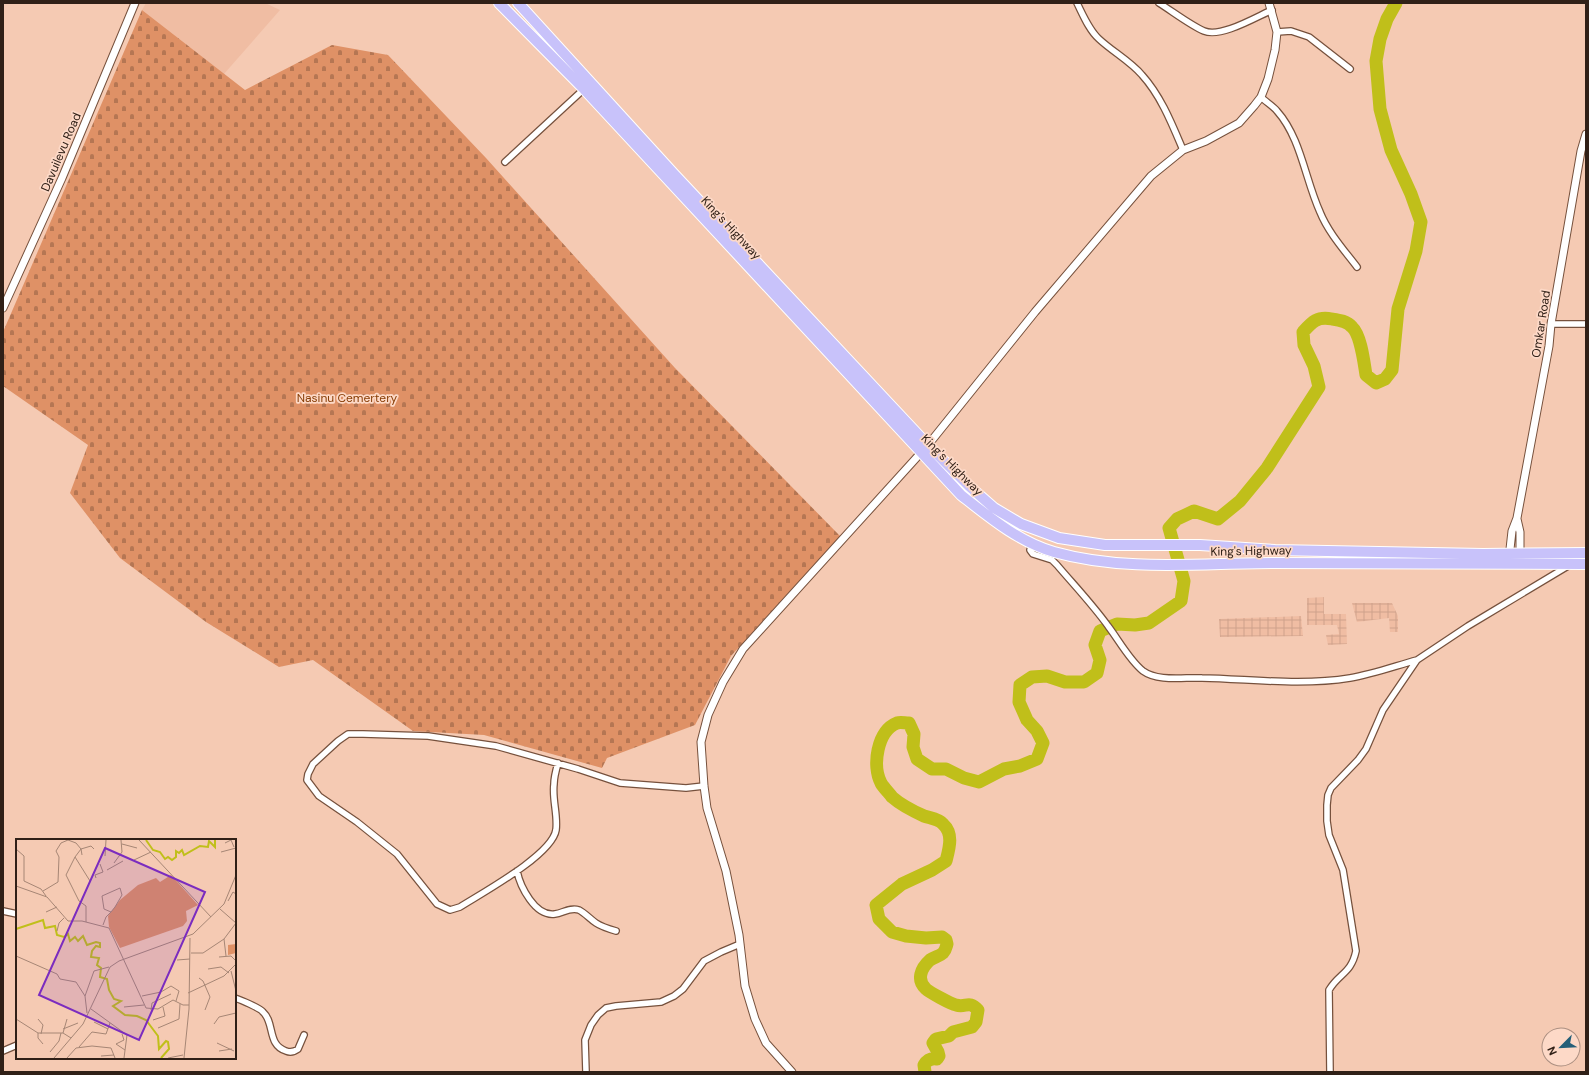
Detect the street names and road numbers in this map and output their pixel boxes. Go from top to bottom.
street label: Davuilevu Road [37,110,85,194]
street label: King's Highway [697,193,765,263]
street label: Omkar Road [1528,289,1554,359]
street label: King's Highway [918,431,987,500]
street label: King's Highway [1210,542,1292,560]

